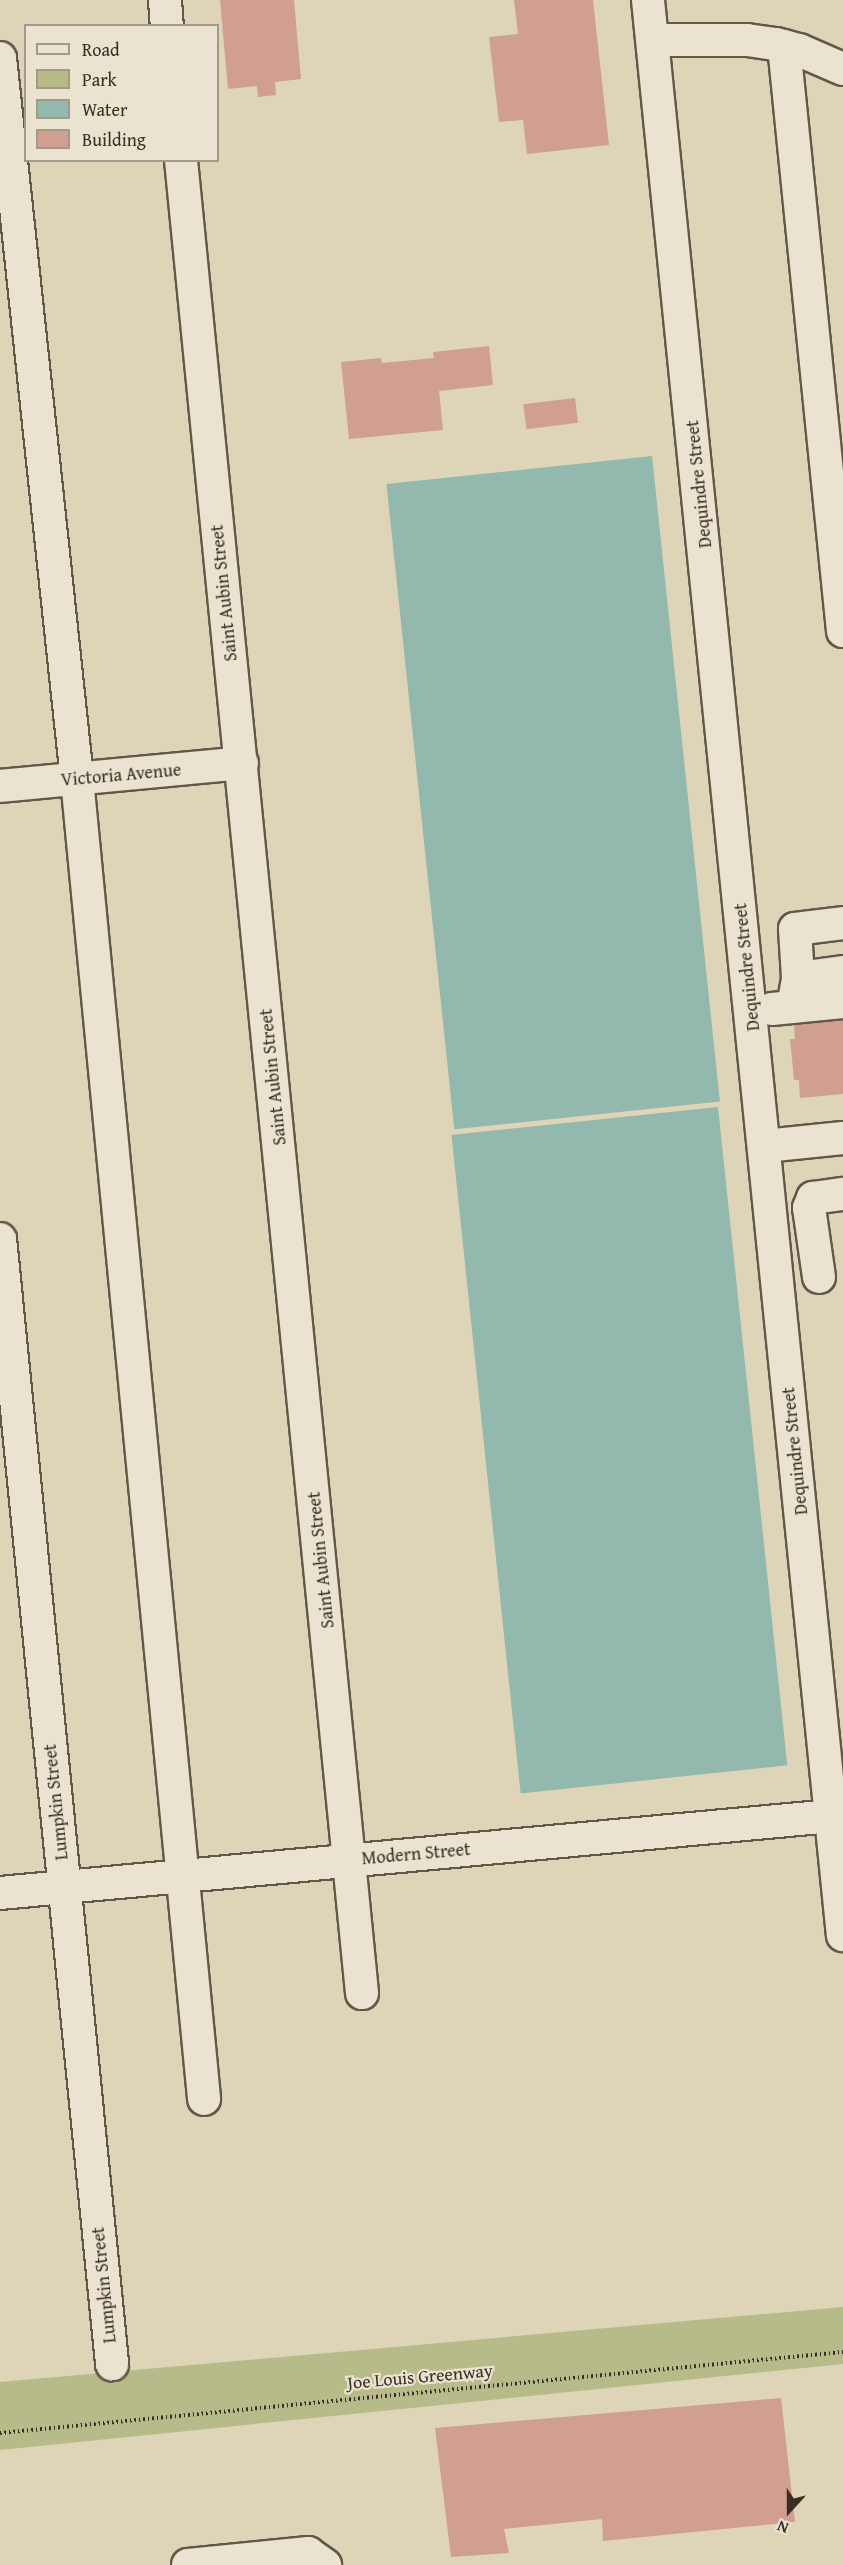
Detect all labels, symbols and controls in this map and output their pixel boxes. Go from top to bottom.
legend [24,24,219,162]
text: Road [82,36,120,63]
text: Park [82,66,117,93]
text: Water [82,96,127,123]
text: Building [82,126,146,153]
street label: Dequindre Street [682,419,716,549]
street label: Saint Aubin Street [206,524,242,662]
street label: Victoria Avenue [60,759,182,791]
street label: Dequindre Street [730,902,764,1032]
street label: Saint Aubin Street [255,1008,291,1146]
street label: Dequindre Street [778,1386,812,1516]
street label: Saint Aubin Street [303,1491,339,1629]
street label: Lumpkin Street [39,1743,73,1861]
street label: Modern Street [361,1838,471,1870]
street label: Lumpkin Street [87,2226,121,2344]
street label: Joe Louis Greenway [346,2360,494,2394]
north arrow [759,2481,819,2541]
text: N [773,2515,792,2541]

